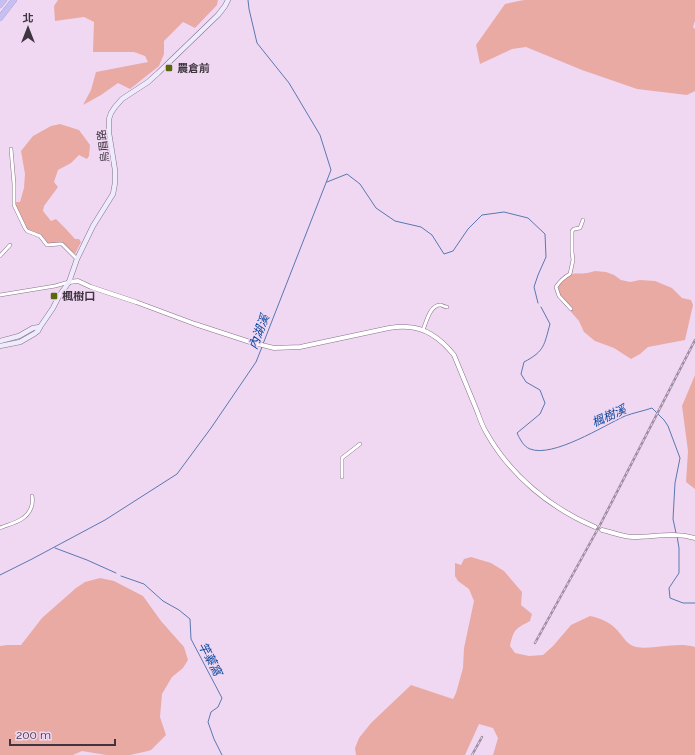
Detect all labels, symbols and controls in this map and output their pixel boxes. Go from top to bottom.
north arrow [8,8,48,48]
text: 北 [23,12,34,25]
place label: 農倉前 [177,62,210,75]
marker: 農倉前 [164,63,174,73]
street label: 烏眉路 [95,129,112,163]
place label: 楓樹口 [62,290,95,303]
marker: 楓樹口 [49,291,59,301]
water label: 內湖溪 [246,311,273,351]
water label: 楓樹溪 [590,401,630,430]
water label: 竿蓁窩 [195,640,226,680]
scale bar [10,721,115,747]
text: 200 m [16,728,51,742]

